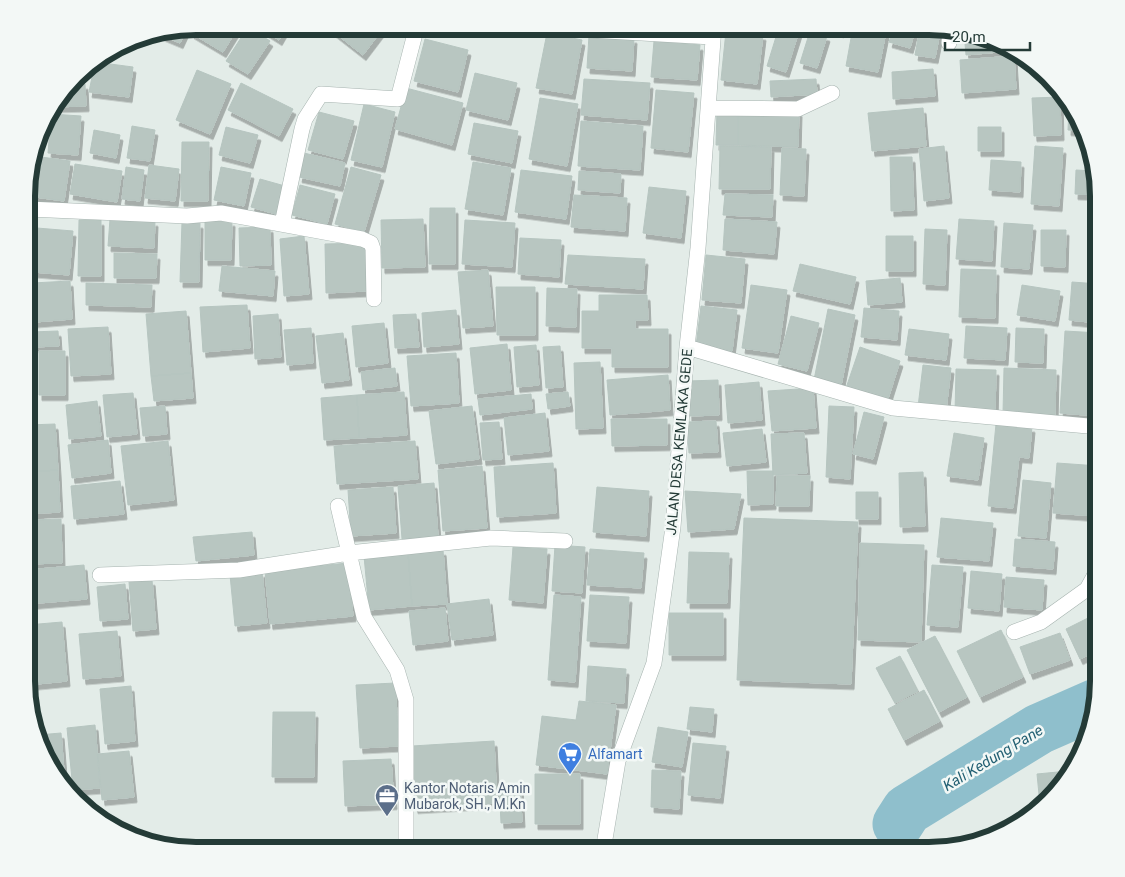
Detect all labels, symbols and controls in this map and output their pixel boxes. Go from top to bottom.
scale bar [945,20,1030,52]
text: 20 m [952,28,986,46]
street label: JALAN DESA KEMLAKA GEDE [663,348,695,536]
water label: Kali Kedung Pane [940,721,1046,795]
supermarket icon: Alfamart [557,741,583,775]
place label: Alfamart [588,746,643,762]
place label: Kantor Notaris Amin Mubarok, SH., M.Kn [404,780,530,812]
office icon: Kantor Notaris Amin Mubarok, SH., M.Kn [374,783,400,817]

